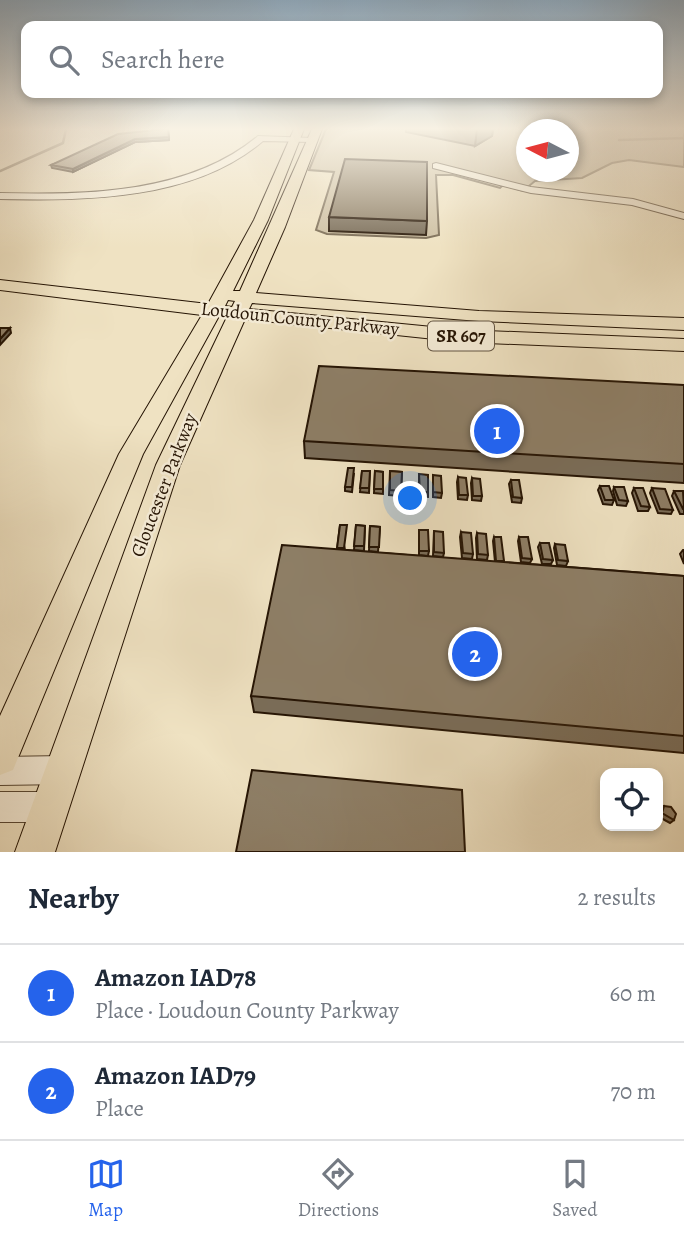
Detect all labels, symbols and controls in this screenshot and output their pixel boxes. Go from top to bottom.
search box [21,21,663,98]
icon: search [45,41,83,79]
text: Search here [101,42,225,77]
north arrow [516,119,579,182]
street label: Loudoun County Parkway [199,296,401,342]
road number: SR 607 [428,322,494,350]
pin: 1 [474,405,520,457]
street label: Gloucester Parkway [125,409,204,561]
your location [393,481,427,515]
pin: 2 [452,628,498,680]
map controls [600,768,663,831]
button: locate [600,768,663,831]
text: Nearby [28,878,119,918]
text: 2 results [578,882,656,913]
text: Amazon IAD78 [95,960,257,995]
text: 1 [47,978,55,1009]
text: 60 m [609,978,656,1009]
text: Place · Loudoun County Parkway [95,995,399,1026]
text: Amazon IAD79 [95,1058,256,1093]
text: 2 [45,1076,57,1107]
text: 70 m [610,1076,656,1107]
text: Place [95,1093,144,1124]
tab: Map [87,1155,125,1223]
tab: Directions [298,1155,379,1223]
tab: Saved [552,1155,597,1223]

